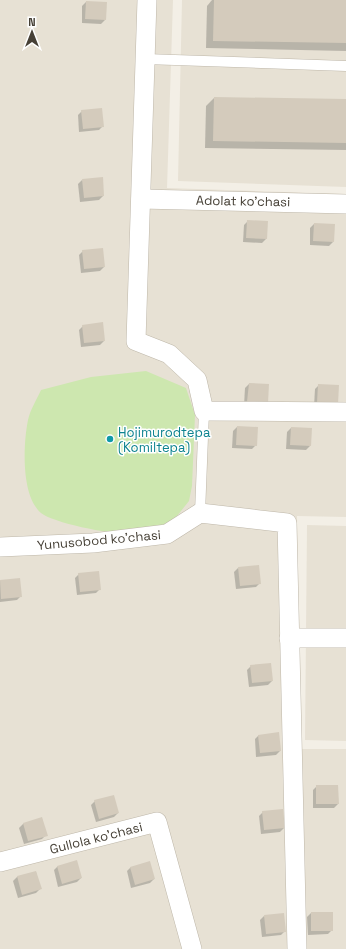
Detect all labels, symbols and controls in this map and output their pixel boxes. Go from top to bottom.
north arrow [12,12,52,52]
text: N [28,15,36,29]
street label: Adolat ko'chasi [196,192,290,210]
place label: Hojimurodtepa (Komiltepa) [118,424,211,456]
marker: Hojimurodtepa (Komiltepa) [105,434,115,444]
street label: Yunusobod ko'chasi [36,526,162,554]
street label: Gullola ko'chasi [48,818,144,858]

